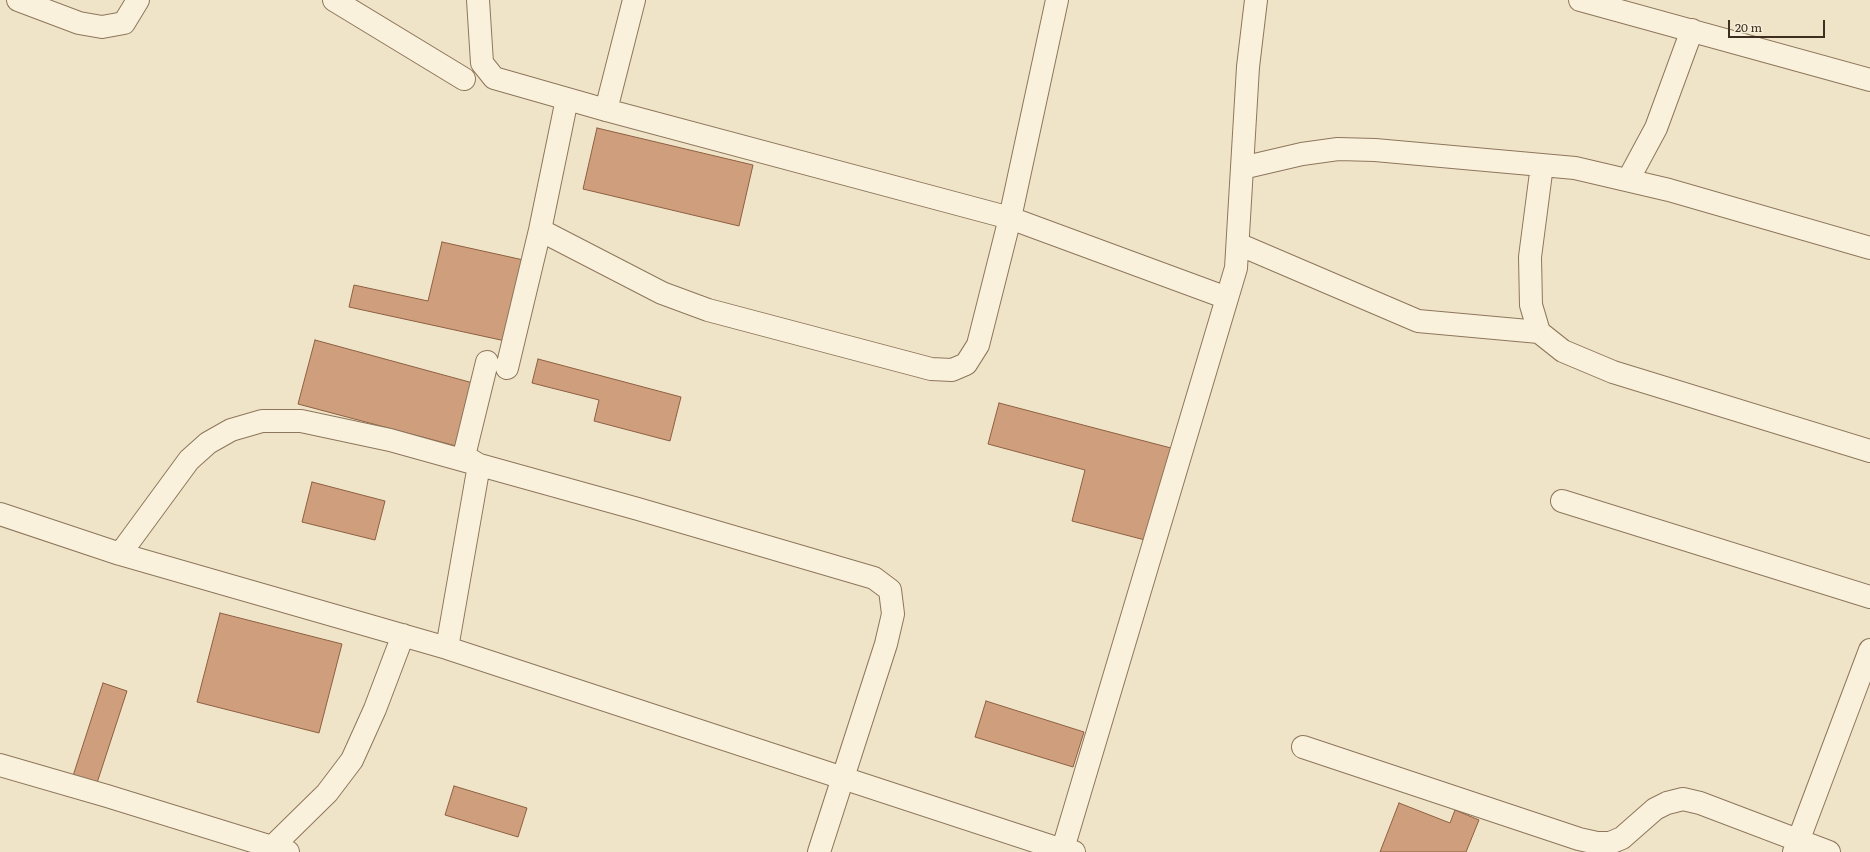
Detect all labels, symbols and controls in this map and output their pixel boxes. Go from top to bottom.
scale bar [1730,12,1827,38]
text: 20 m [1735,18,1762,36]

